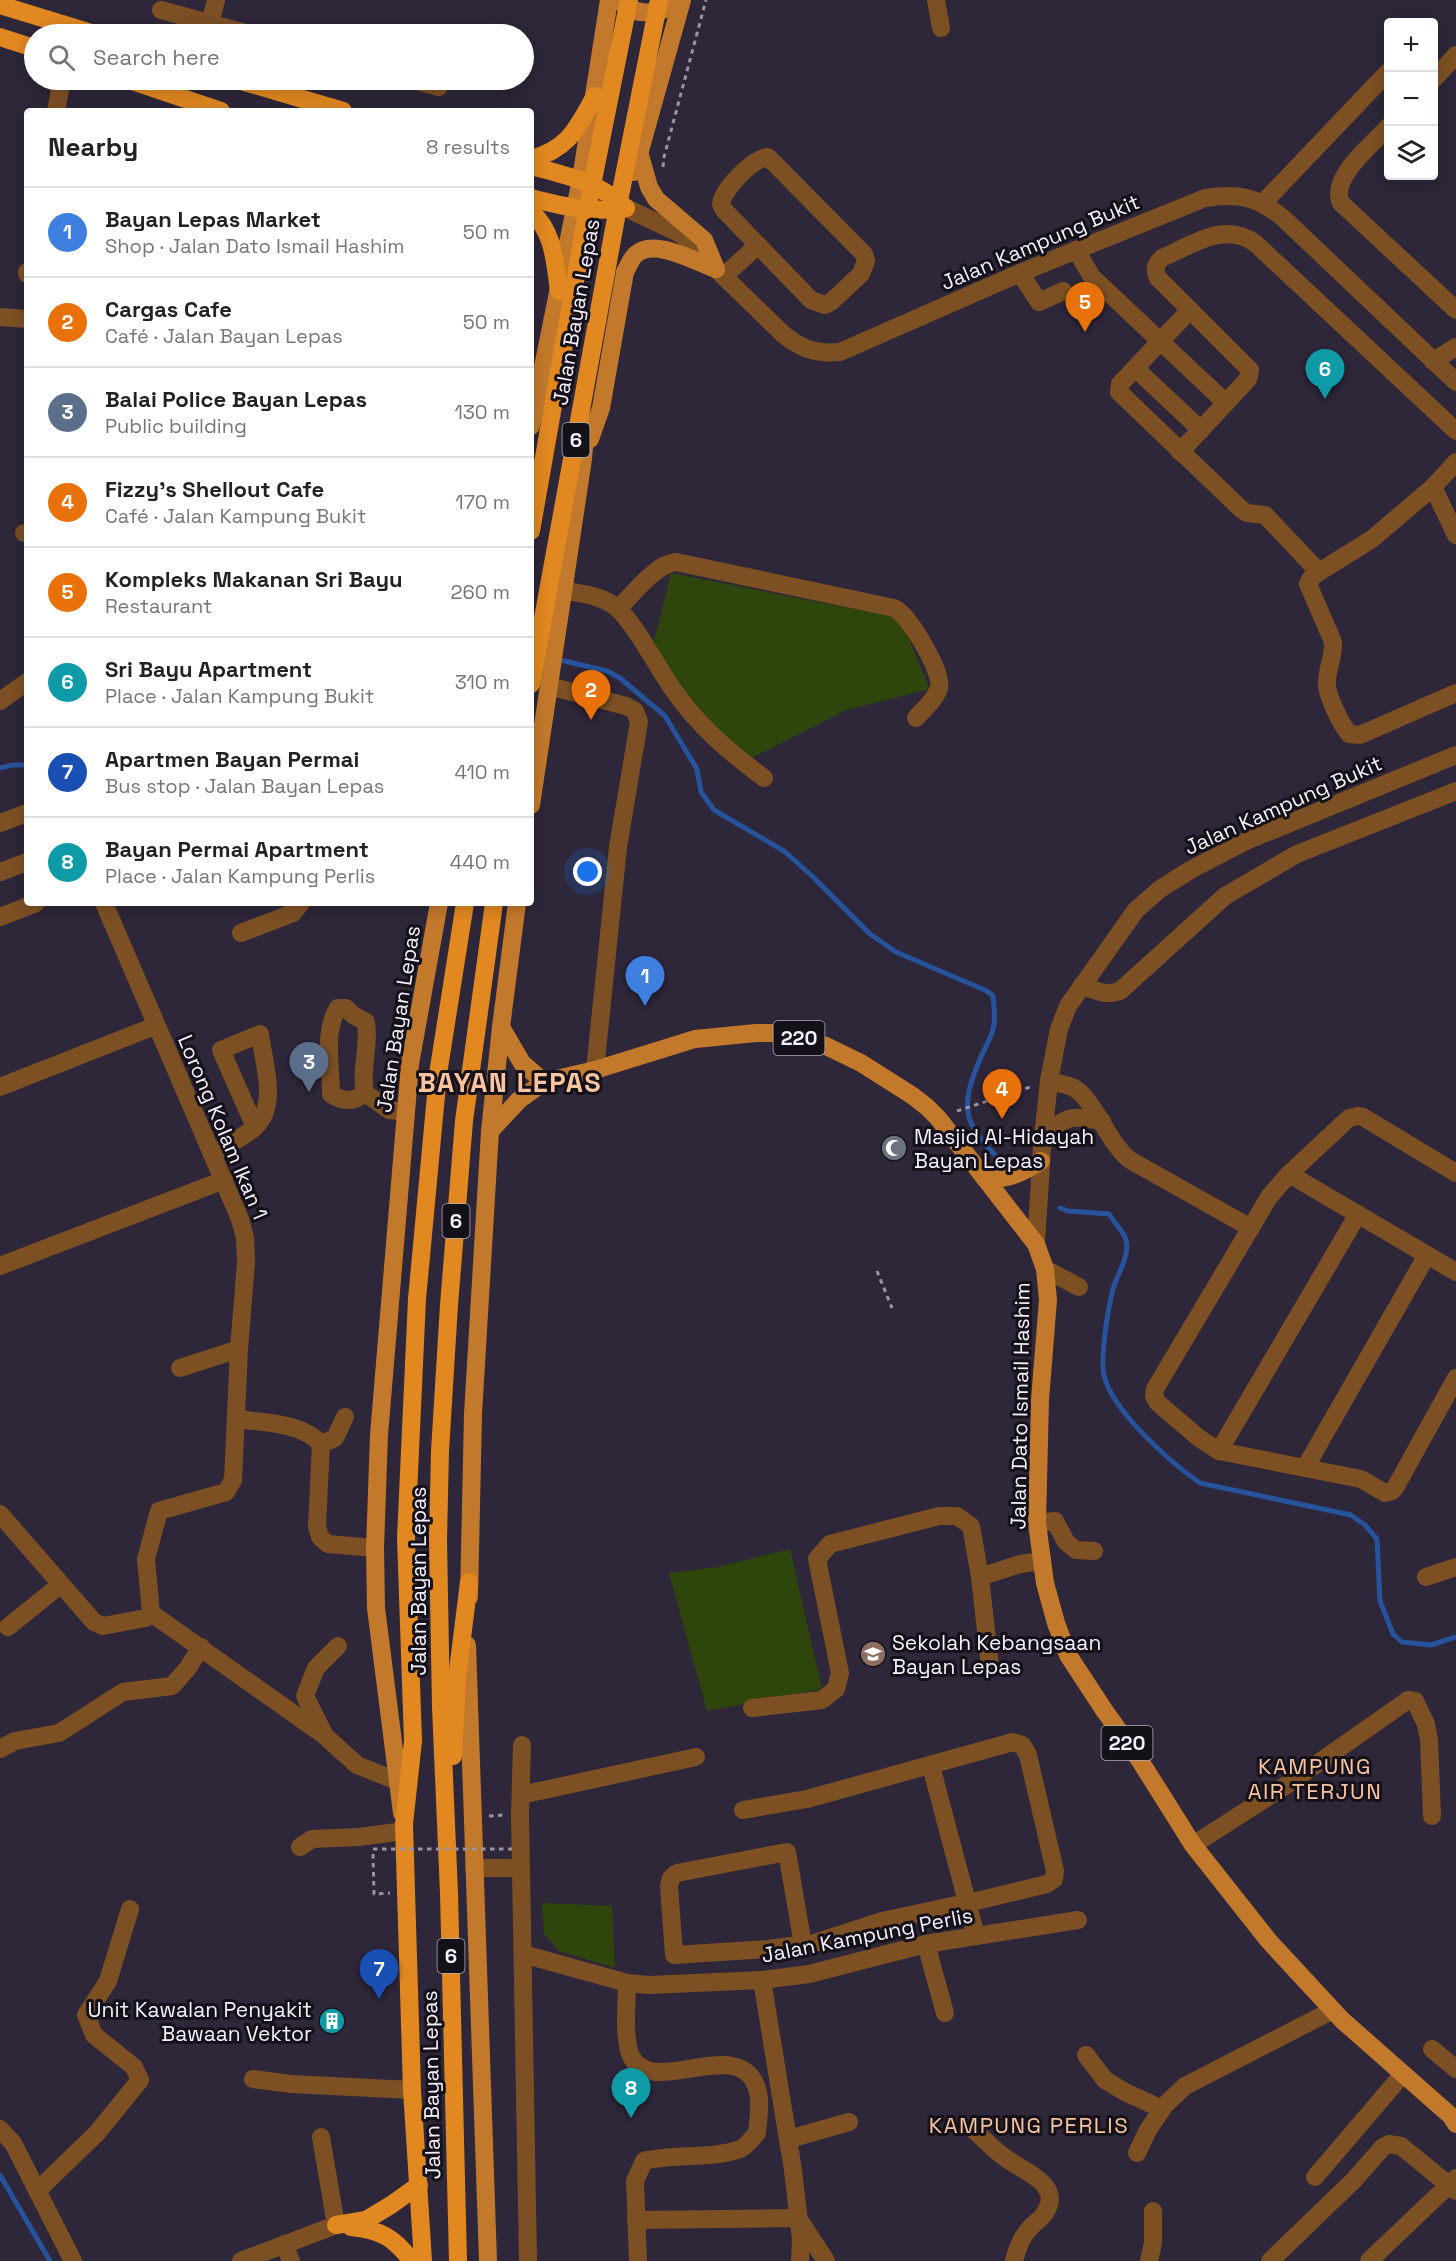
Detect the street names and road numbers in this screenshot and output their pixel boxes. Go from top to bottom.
street label: Jalan Kampung Bukit [936,188,1144,296]
street label: Jalan Bayan Lepas [546,217,606,407]
road number: 6 [562,423,590,457]
street label: Jalan Kampung Bukit [1180,749,1386,861]
street label: Jalan Bayan Lepas [370,924,426,1114]
road number: 220 [774,1021,824,1055]
street label: Lorong Kolam Ikan 1 [172,1031,274,1223]
road number: 6 [442,1204,470,1238]
street label: Jalan Dato Ismail Hashim [1004,1282,1036,1530]
street label: Jalan Bayan Lepas [405,1487,432,1675]
road number: 220 [1102,1726,1152,1760]
street label: Jalan Kampung Perlis [759,1901,975,1969]
road number: 6 [438,1939,464,1973]
street label: Jalan Bayan Lepas [416,1990,446,2180]

